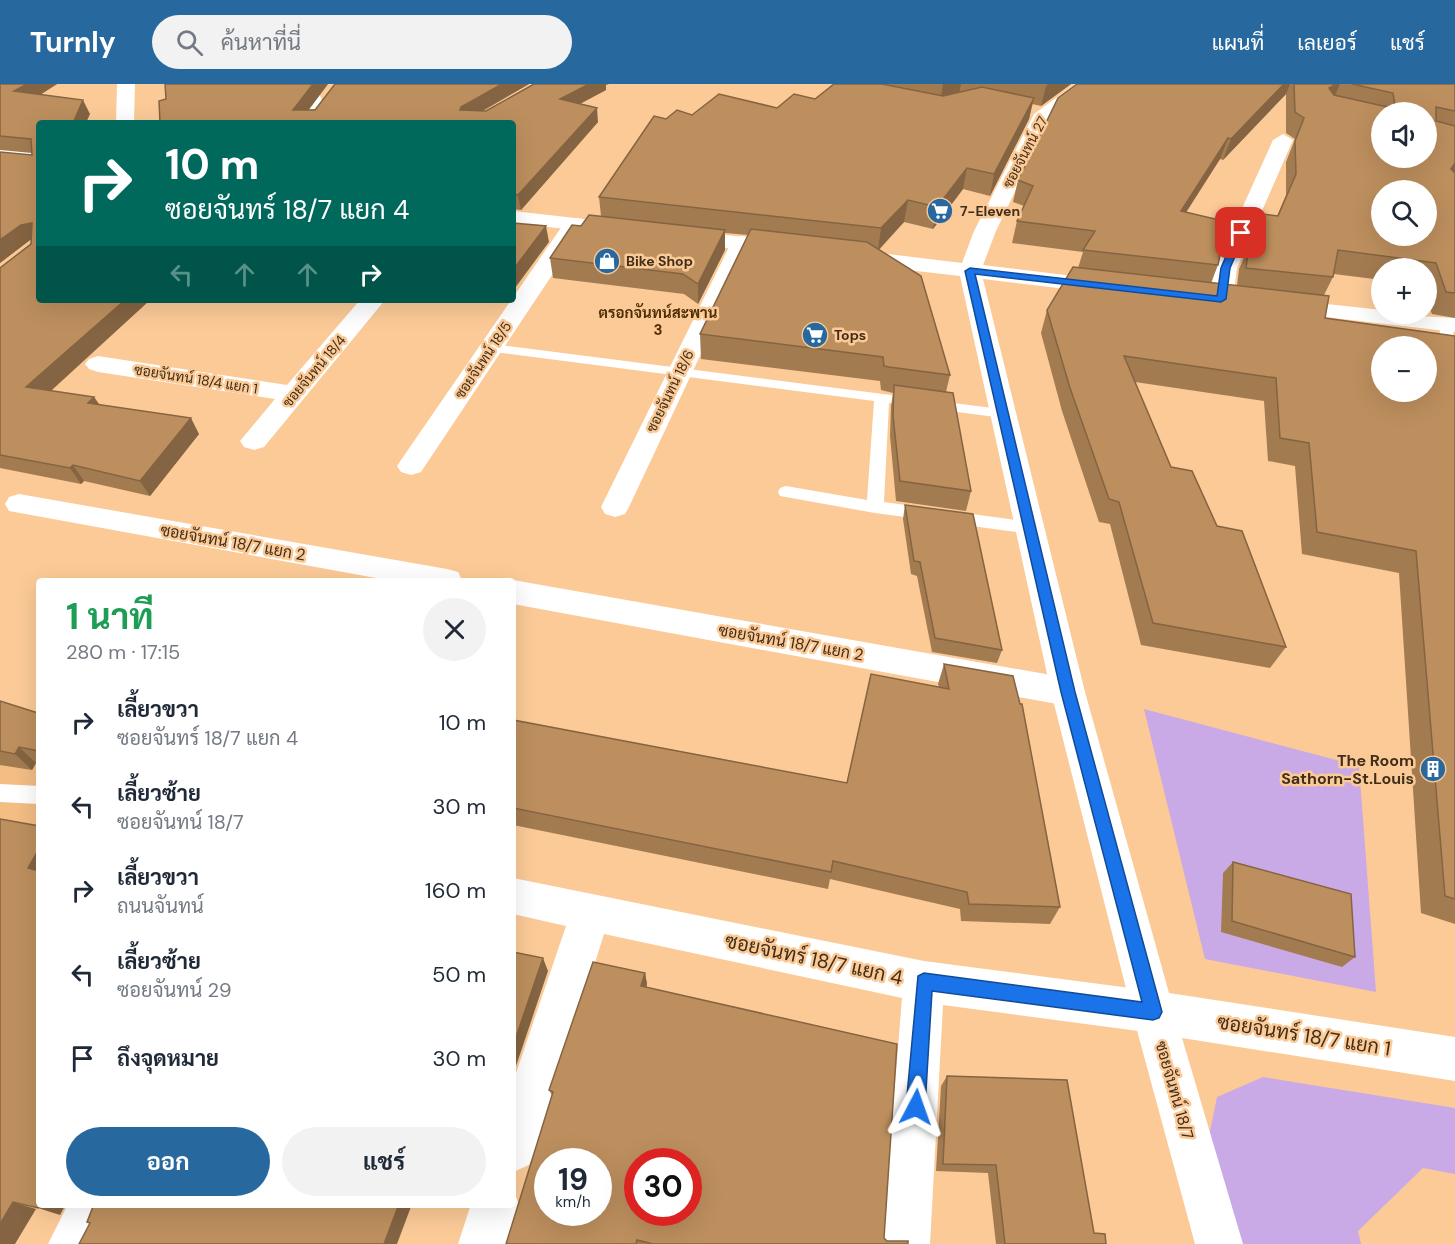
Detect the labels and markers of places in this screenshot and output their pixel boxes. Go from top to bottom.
supermarket icon: 7-Eleven [925,196,955,226]
place label: 7-Eleven [960,202,1020,220]
pin [1215,207,1266,258]
shop icon: Bike Shop [592,246,622,276]
place label: Bike Shop [626,252,693,270]
supermarket icon: Tops [800,320,830,350]
place label: Tops [834,326,866,344]
place label: The Room Sathorn-St.Louis [1281,750,1414,789]
building icon: The Room Sathorn-St.Louis [1418,754,1448,784]

